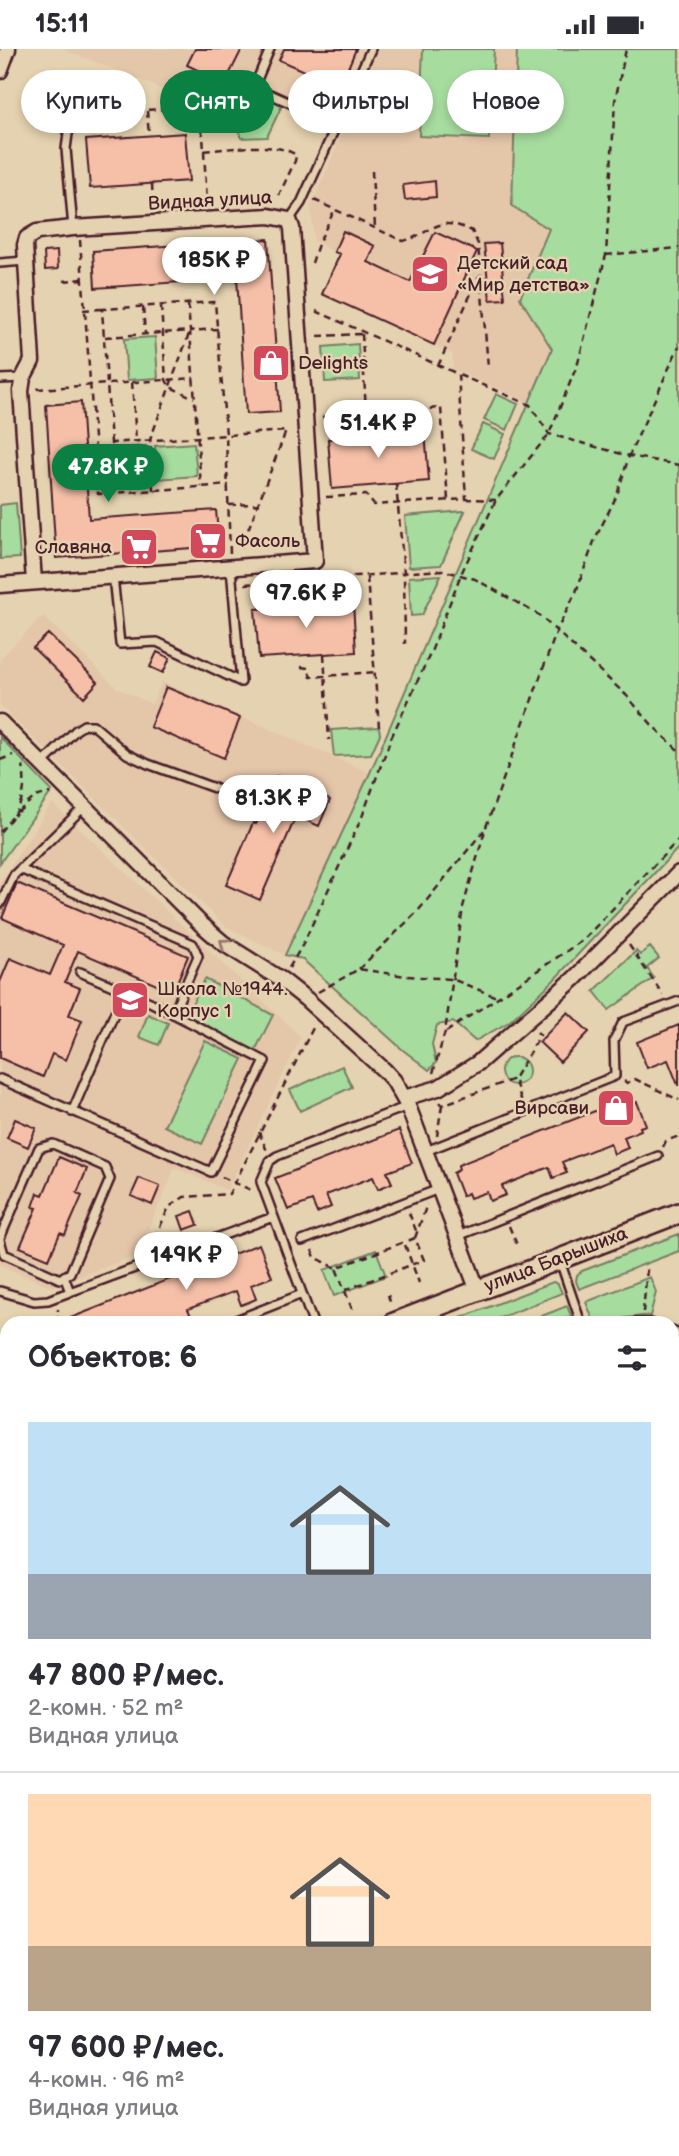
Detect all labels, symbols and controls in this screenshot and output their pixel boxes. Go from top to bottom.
text: 15:11 [35,9,89,40]
chip: Купить [21,70,146,133]
chip: Снять [160,70,274,133]
chip: Фильтры [288,70,433,133]
chip: Новое [447,70,564,133]
street label: Видная улица [147,186,273,216]
pin: 185K ₽ [157,237,271,297]
text: 185K ₽ [178,246,250,274]
place label: Детский сад «Мир детства» [457,252,590,297]
school or university icon: Детский сад «Мир детства» [409,253,451,295]
shop icon: Delights [250,342,292,384]
place label: Delights [298,352,368,375]
pin: 51.4K ₽ [313,401,443,460]
text: 51.4K ₽ [340,409,416,437]
pin: 47.8K ₽ [43,445,173,504]
text: 47.8K ₽ [68,453,148,481]
supermarket icon: Фасоль [187,520,229,562]
supermarket icon: Славяна [118,526,160,568]
place label: Фасоль [235,530,301,553]
place label: Славяна [35,536,112,559]
pin: 97.6K ₽ [241,571,371,630]
text: 97.6K ₽ [266,579,346,607]
pin: 81.3K ₽ [208,775,338,835]
text: 81.3K ₽ [234,784,312,812]
one-way arrow [220,939,232,951]
place label: Школа №1944. Корпус 1 [157,978,288,1023]
school or university icon: Школа №1944. Корпус 1 [109,979,151,1021]
shop icon: Вирсави [595,1087,637,1129]
place label: Вирсави [515,1097,589,1120]
street label: улица Барышиха [481,1222,631,1298]
pin: 149K ₽ [129,1233,243,1292]
text: 149K ₽ [150,1241,222,1269]
icon: filters [613,1339,651,1377]
text: Объектов: 6 [28,1340,197,1376]
icon: home [277,1467,403,1593]
text: 47 800 ₽/мес. [28,1658,224,1694]
text: 2-комн. · 52 m² [28,1694,183,1722]
text: Видная улица [28,1722,179,1750]
icon: home [277,1839,403,1965]
text: 97 600 ₽/мес. [28,2030,224,2066]
text: 4-комн. · 96 m² [28,2066,184,2094]
text: Видная улица [28,2094,179,2122]

